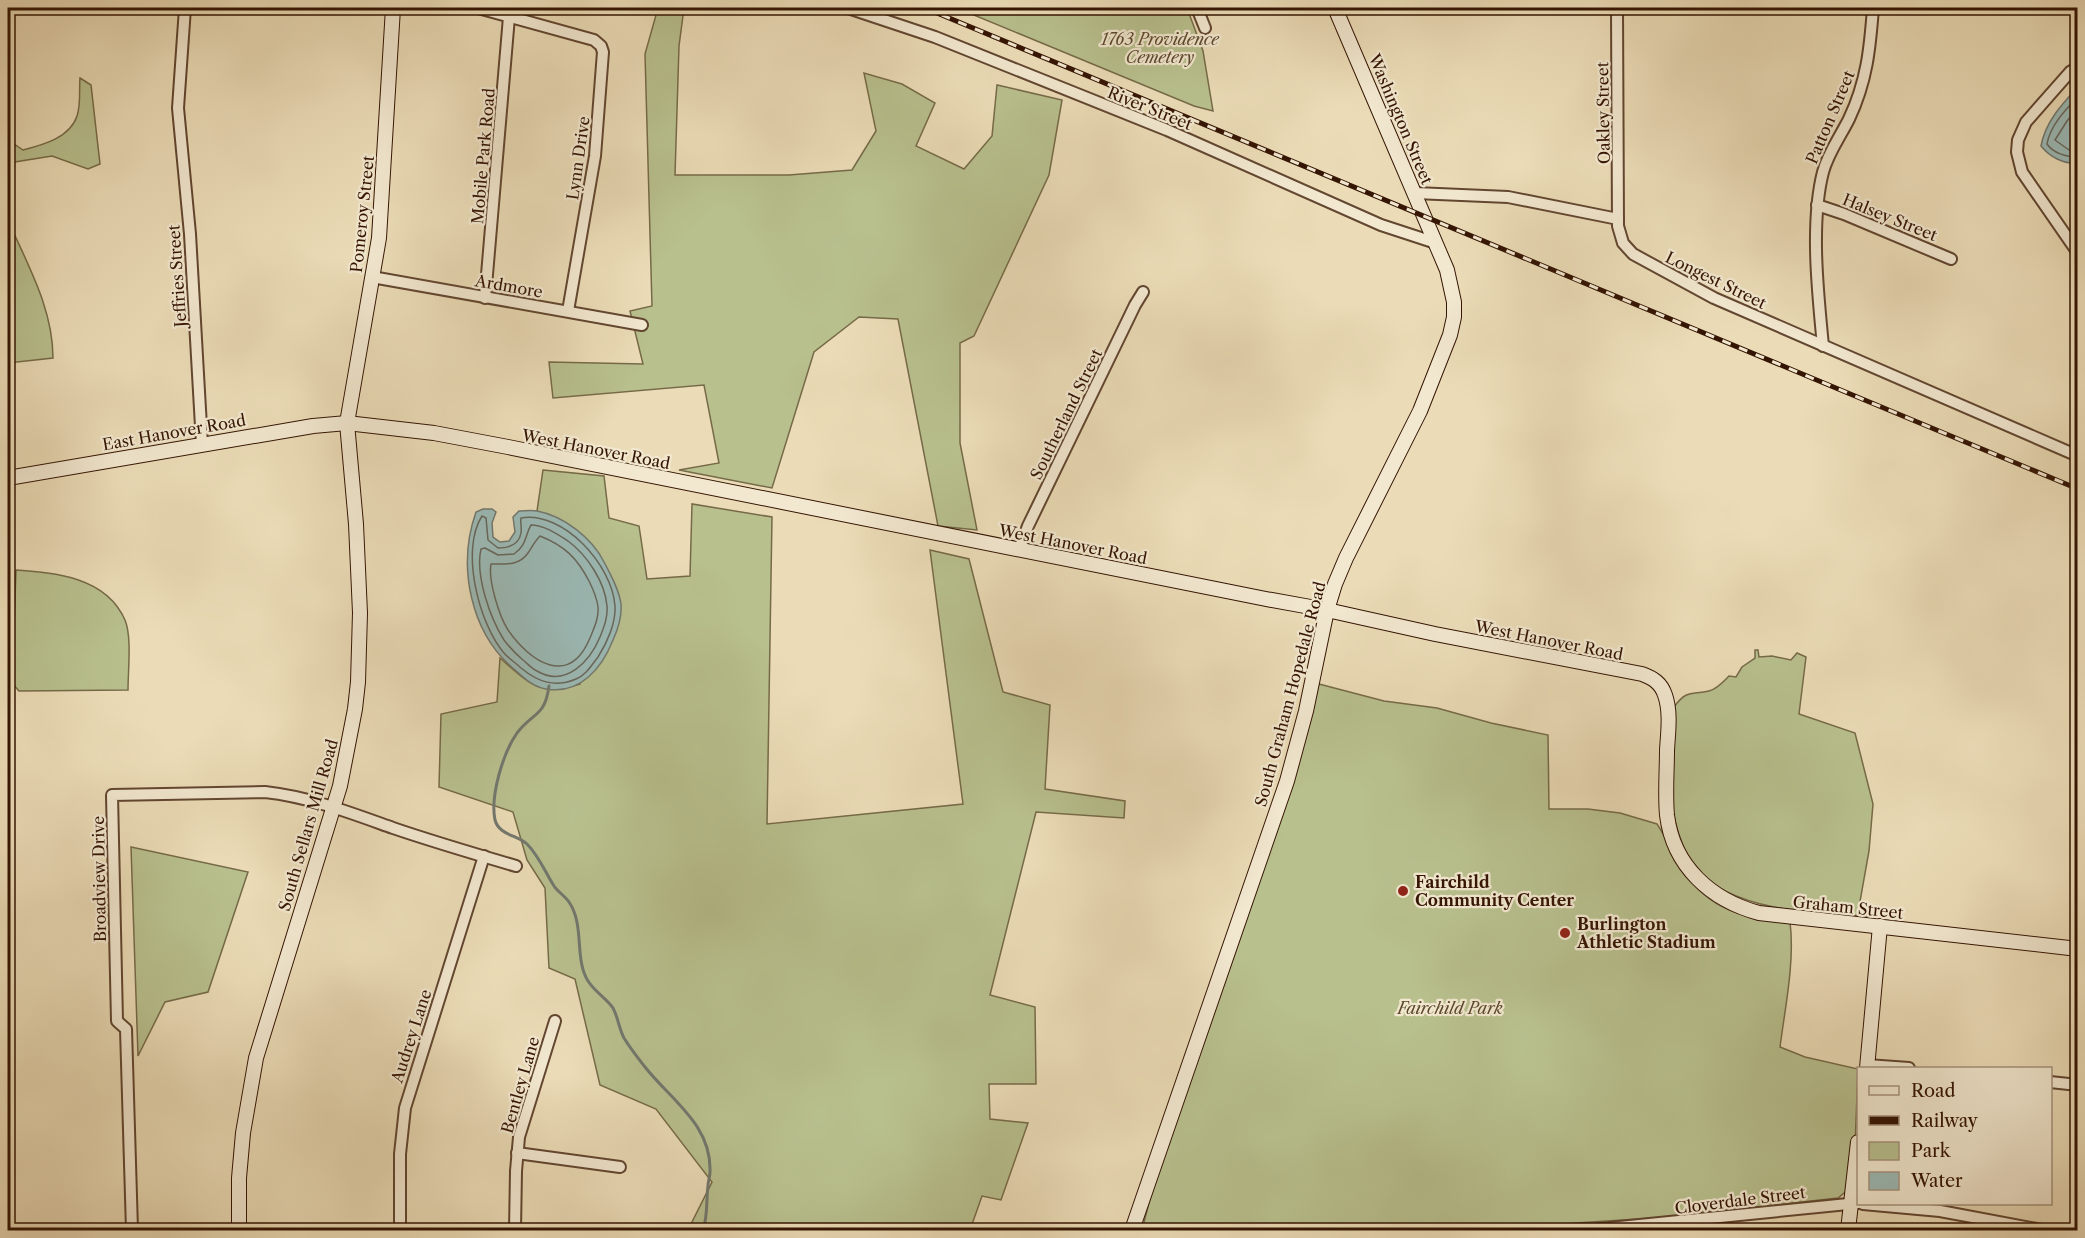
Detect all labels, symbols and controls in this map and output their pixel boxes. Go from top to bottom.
park label: 1763 Providence Cemetery [1100,29,1220,67]
street label: Washington Street [1364,50,1438,188]
street label: Oakley Street [1592,61,1614,164]
street label: Patton Street [1801,67,1859,167]
street label: River Street [1105,82,1196,134]
street label: Mobile Park Road [467,87,499,225]
street label: Lynn Drive [562,115,594,201]
street label: Pomeroy Street [346,154,378,274]
street label: Halsey Street [1840,189,1941,245]
street label: Jeffries Street [163,224,191,331]
street label: Longest Street [1662,247,1770,313]
street label: Ardmore [473,270,544,302]
street label: Southerland Street [1026,345,1107,483]
street label: East Hanover Road [101,410,247,454]
street label: West Hanover Road [519,425,672,473]
street label: West Hanover Road [996,520,1149,568]
street label: South Graham Hopedale Road [1250,579,1330,809]
street label: West Hanover Road [1472,616,1625,664]
street label: South Sellars Mill Road [274,736,342,913]
street label: Broadview Drive [88,816,110,942]
place label: Fairchild Community Center [1415,872,1574,910]
marker: Fairchild Community Center [1396,884,1410,898]
street label: Graham Street [1792,891,1905,923]
place label: Burlington Athletic Stadium [1576,914,1716,952]
marker: Burlington Athletic Stadium [1558,926,1572,940]
street label: Audrey Lane [386,987,436,1086]
park label: Fairchild Park [1396,998,1503,1018]
street label: Bentley Lane [497,1034,543,1136]
legend [1857,1067,2052,1205]
text: Road [1911,1080,1956,1102]
text: Railway [1911,1110,1979,1132]
text: Park [1911,1140,1952,1162]
text: Water [1910,1170,1963,1192]
street label: Cloverdale Street [1673,1182,1807,1218]

